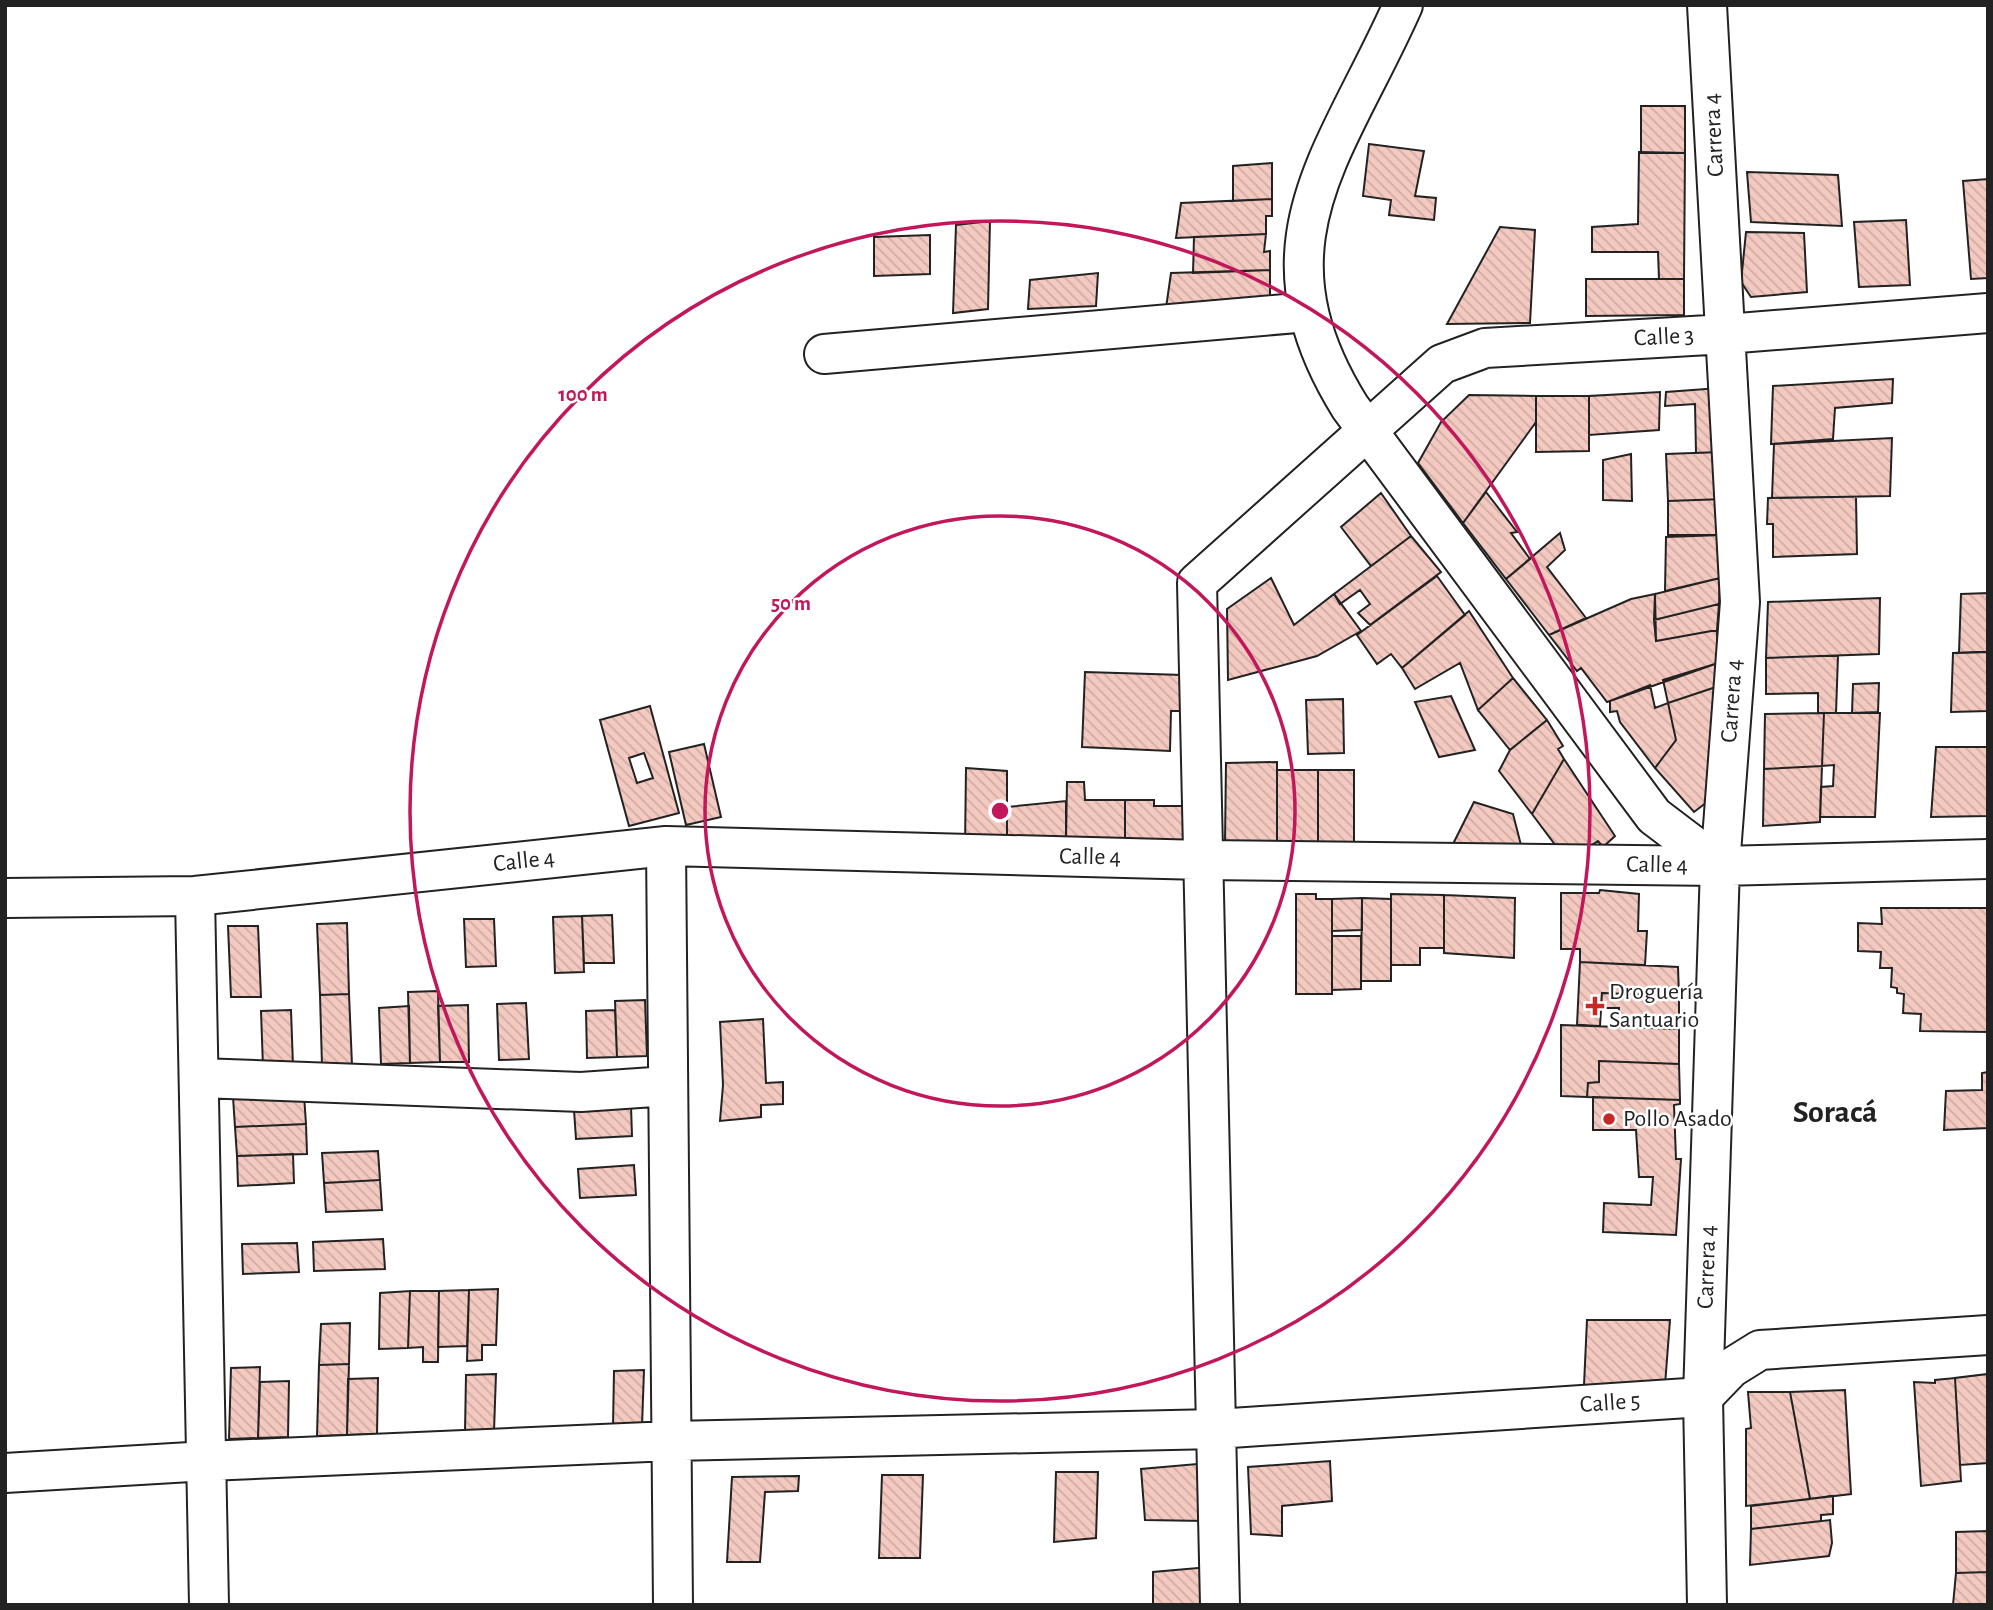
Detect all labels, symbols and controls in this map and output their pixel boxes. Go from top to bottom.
street label: Carrera 4 [1700,92,1728,178]
street label: Calle 3 [1633,323,1695,351]
text: 100 m [558,384,608,405]
text: 50 m [771,593,811,614]
street label: Carrera 4 [1717,658,1747,744]
centre of rings [988,799,1012,823]
street label: Calle 4 [1059,844,1121,870]
street label: Calle 4 [492,846,556,876]
street label: Calle 4 [1626,852,1688,878]
place label: Droguería Santuario [1609,980,1704,1032]
marker: Droguería Santuario [1587,998,1603,1014]
district label: Soracá [1793,1096,1877,1128]
place label: Pollo Asado [1623,1107,1732,1131]
marker: Pollo Asado [1601,1111,1617,1127]
street label: Carrera 4 [1694,1225,1720,1309]
street label: Calle 5 [1579,1389,1641,1417]

